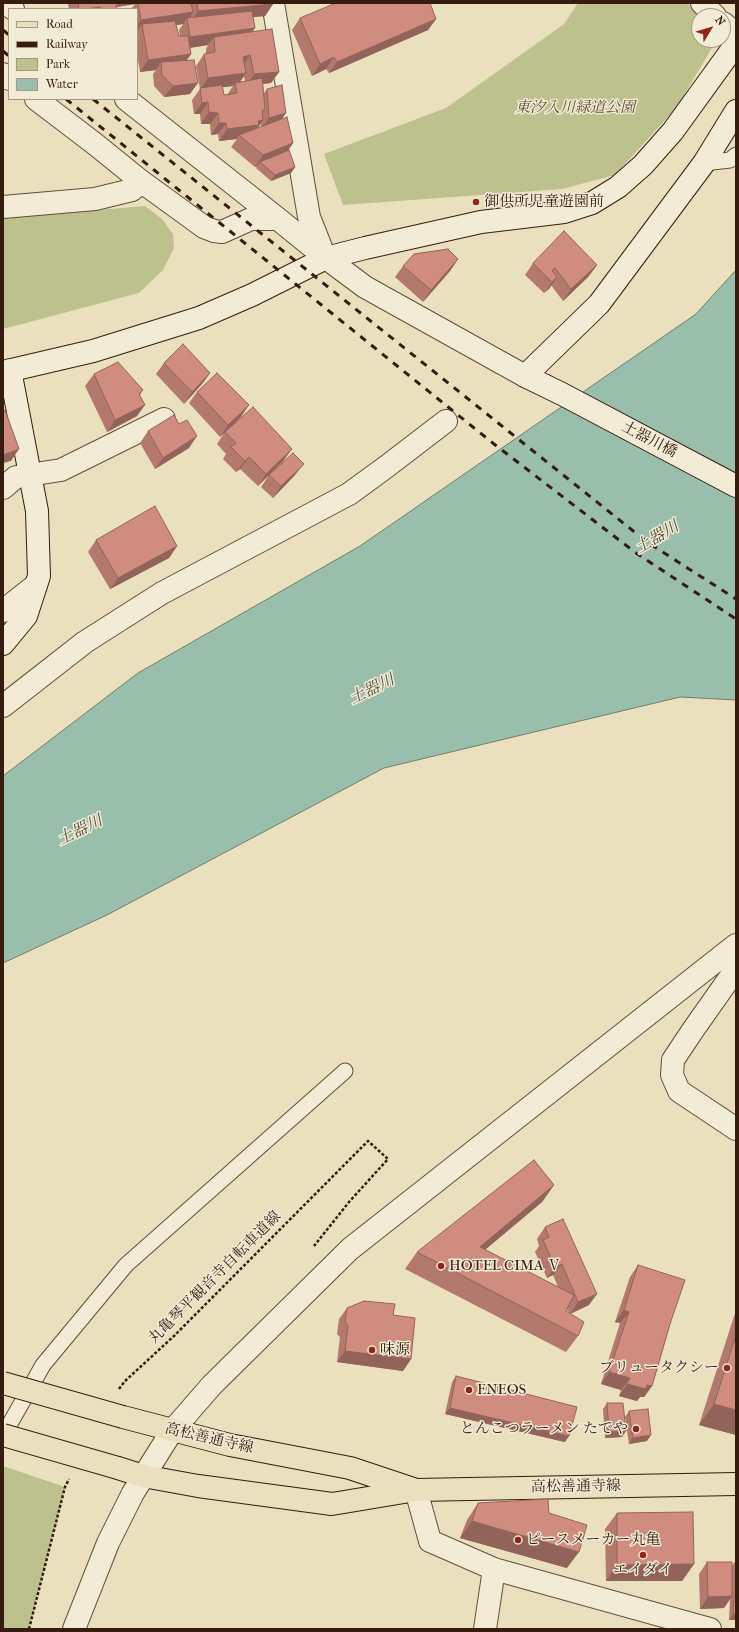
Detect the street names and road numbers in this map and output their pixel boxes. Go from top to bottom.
street label: 土器川橋 [618,418,680,462]
street label: 丸亀琴平観音寺自転車道線 [145,1208,285,1348]
street label: 高松善通寺線 [163,1420,255,1458]
street label: 高松善通寺線 [531,1477,621,1497]

